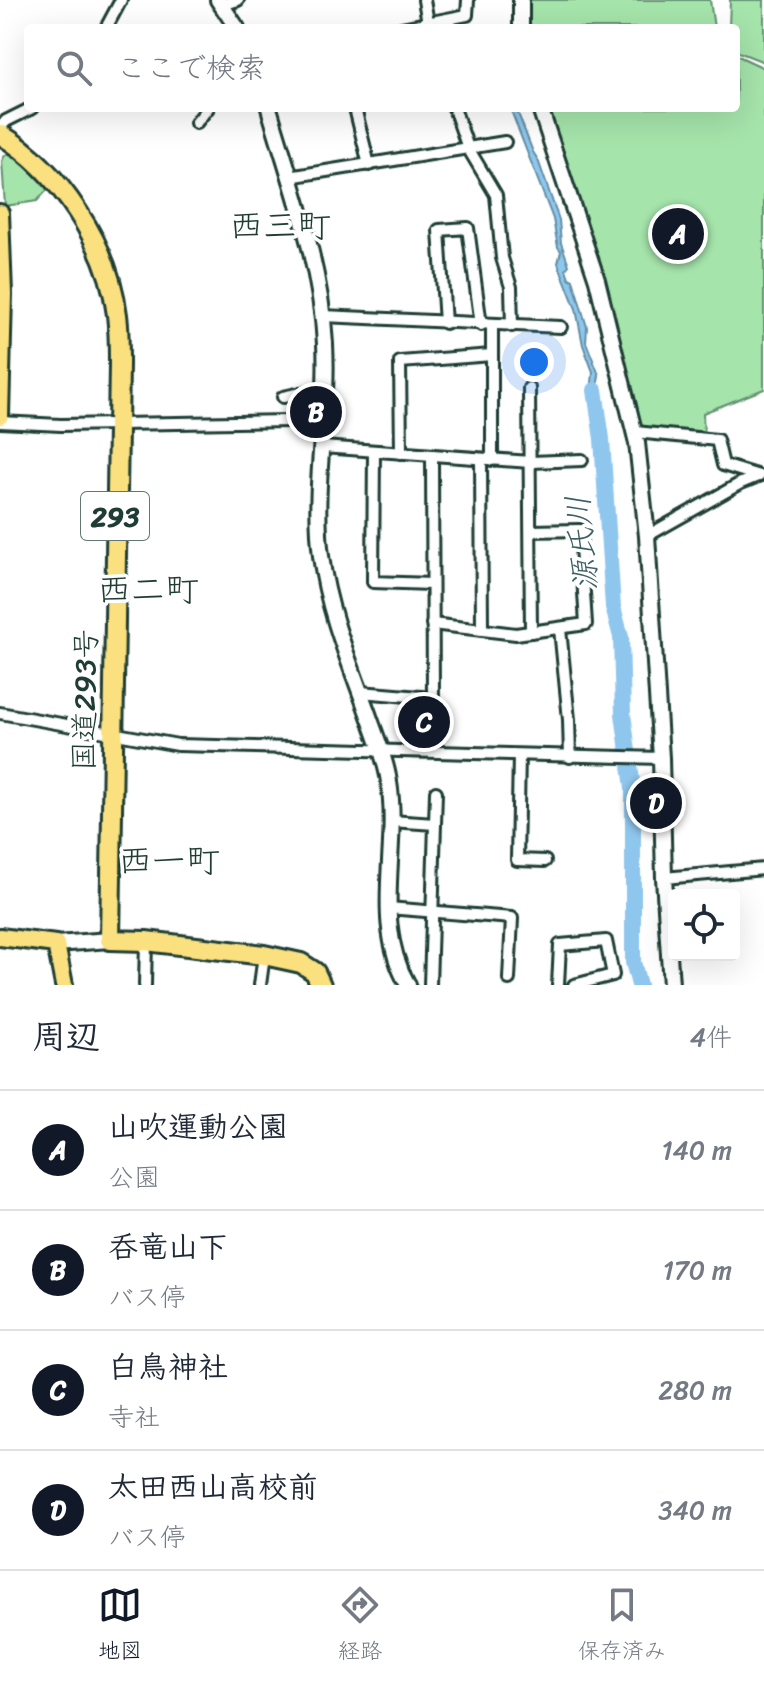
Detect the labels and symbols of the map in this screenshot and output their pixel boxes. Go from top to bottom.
district label: 西三町 [229,196,331,256]
pin: A [652,204,704,264]
your location [514,342,554,382]
pin: B [290,382,342,442]
road number: 293 [81,492,149,540]
water label: 源氏川 [549,493,615,593]
district label: 西二町 [97,560,199,620]
street label: 国道293号 [57,628,113,772]
pin: C [398,692,450,752]
pin: D [630,773,682,833]
district label: 西一町 [118,831,220,891]

